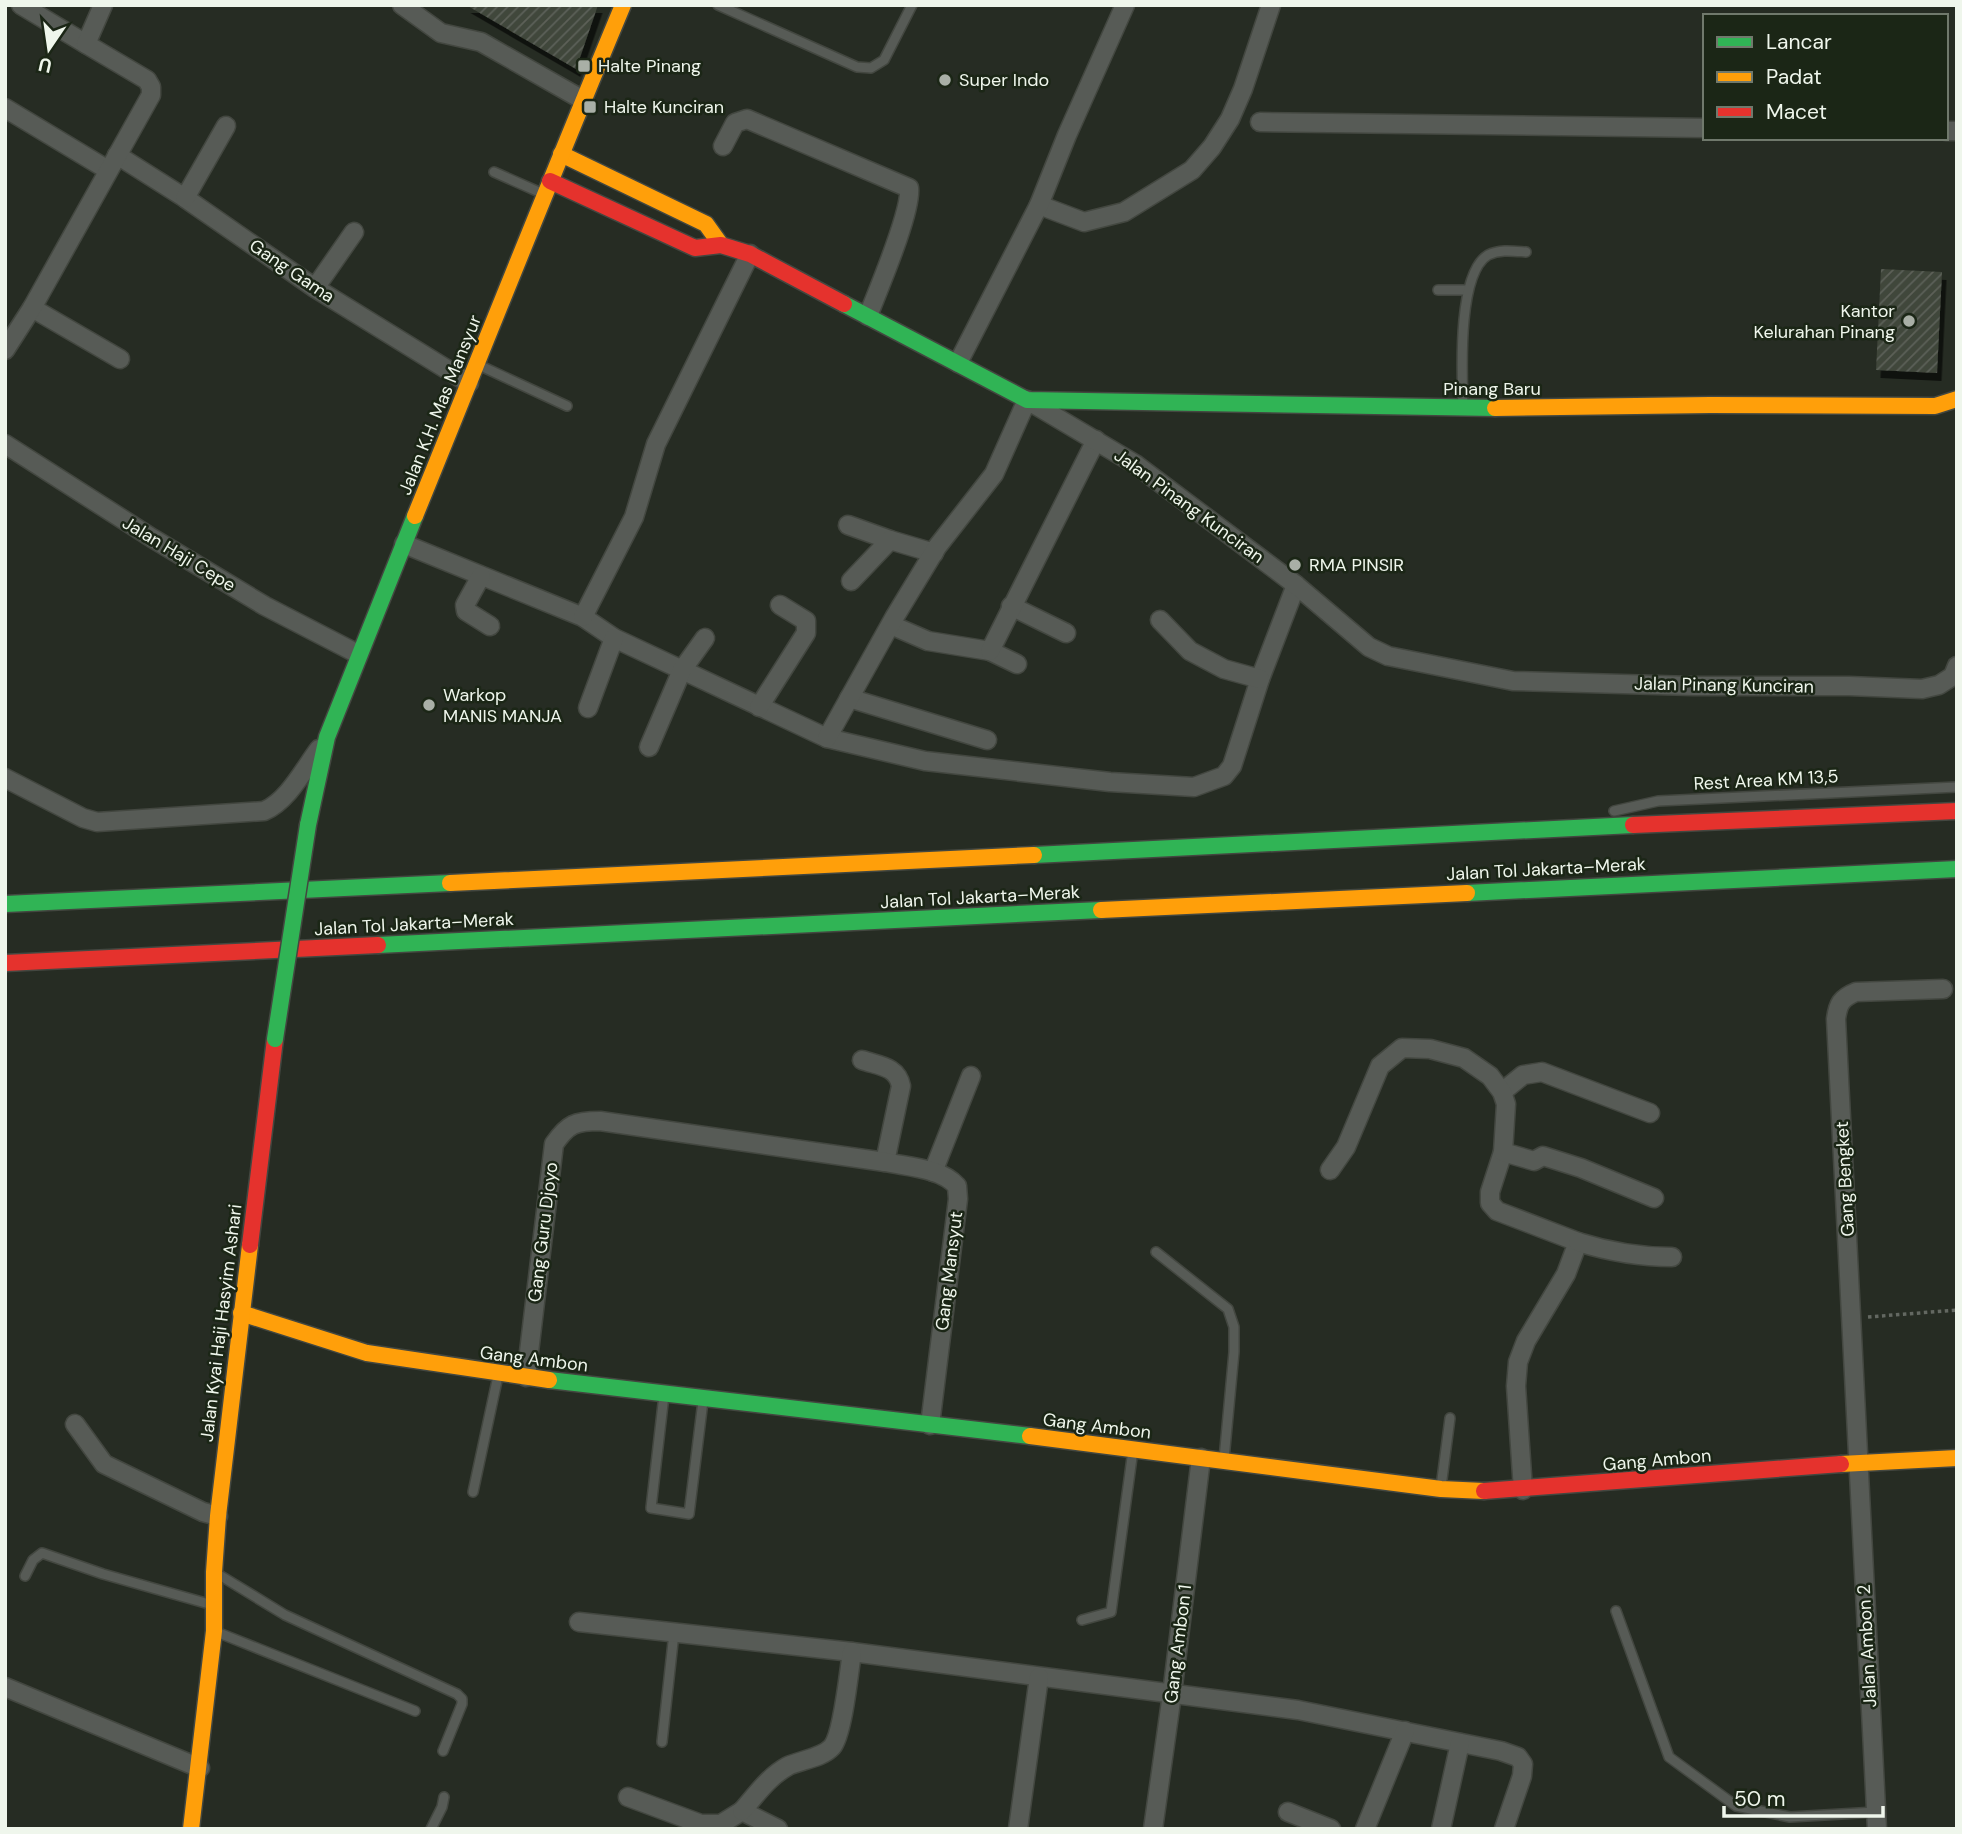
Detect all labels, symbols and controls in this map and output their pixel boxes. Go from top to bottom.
north arrow [14,14,84,84]
legend [1703,14,1948,140]
text: Lancar [1766,28,1832,56]
text: U [36,51,54,79]
place label: Halte Pinang [598,54,701,78]
marker: Halte Pinang [576,58,592,74]
text: Padat [1766,63,1822,91]
place label: Super Indo [959,68,1049,92]
marker: Super Indo [937,72,953,88]
place label: Halte Kunciran [604,95,724,119]
text: Macet [1766,98,1827,126]
marker: Halte Kunciran [582,99,598,115]
street label: Gang Gama [245,234,339,308]
place label: Kantor Kelurahan Pinang [1754,299,1895,344]
street label: Jalan K.H. Mas Mansyur [393,311,487,499]
marker: Kantor Kelurahan Pinang [1901,313,1917,329]
street label: Pinang Baru [1443,377,1541,401]
street label: Jalan Pinang Kunciran [1109,443,1269,569]
street label: Jalan Haji Cepe [118,511,240,597]
place label: RMA PINSIR [1309,553,1404,577]
marker: RMA PINSIR [1287,557,1303,573]
street label: Jalan Pinang Kunciran [1634,671,1814,699]
place label: Warkop MANIS MANJA [443,683,562,728]
marker: Warkop MANIS MANJA [421,697,437,713]
street label: Rest Area KM 13,5 [1693,764,1839,796]
street label: Jalan Tol Jakarta–Merak [1446,852,1646,886]
street label: Jalan Tol Jakarta–Merak [880,880,1080,914]
street label: Jalan Tol Jakarta–Merak [314,907,514,941]
street label: Gang Bengket [1830,1121,1860,1237]
street label: Gang Guru Djoyo [523,1161,563,1303]
street label: Jalan Kyai Haji Hasyim Ashari [195,1203,247,1443]
street label: Gang Mansyut [930,1210,968,1332]
street label: Gang Ambon [479,1340,589,1378]
street label: Gang Ambon [1042,1407,1152,1445]
street label: Gang Ambon [1602,1443,1712,1477]
street label: Gang Ambon 1 [1159,1583,1197,1705]
street label: Jalan Ambon 2 [1852,1584,1882,1708]
scale bar [1724,1774,1883,1818]
text: 50 m [1734,1785,1785,1813]

